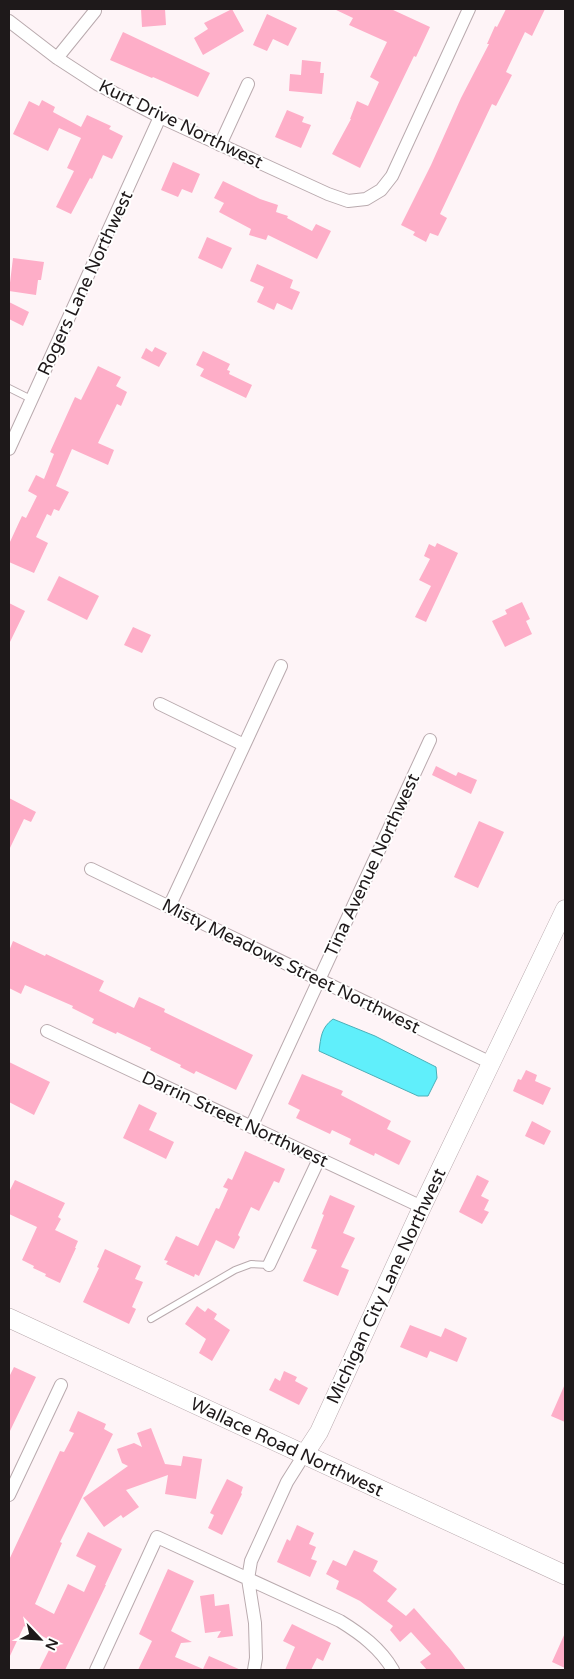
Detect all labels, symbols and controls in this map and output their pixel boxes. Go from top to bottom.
street label: Kurt Drive Northwest [95,75,267,173]
street label: Rogers Lane Northwest [32,187,138,379]
street label: Tina Avenue Northwest [320,770,424,960]
street label: Misty Meadows Street Northwest [158,894,424,1038]
street label: Darrin Street Northwest [138,1066,332,1172]
street label: Michigan City Lane Northwest [322,1164,450,1407]
street label: Wallace Road Northwest [187,1393,387,1501]
north arrow [15,1614,65,1664]
text: N [41,1636,61,1653]

